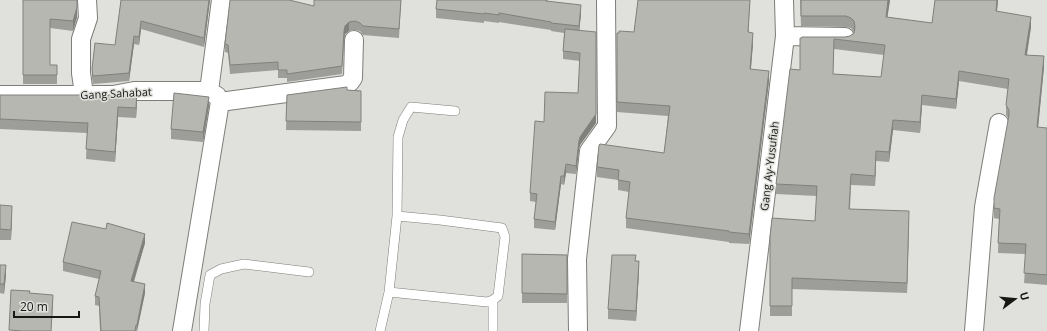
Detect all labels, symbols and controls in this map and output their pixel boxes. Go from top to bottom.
street label: Gang Sahabat [80,84,152,102]
street label: Gang Ay-Yusufiah [756,120,782,212]
north arrow [995,279,1035,319]
text: U [1017,290,1033,302]
scale bar [14,293,79,319]
text: 20 m [20,298,48,315]

